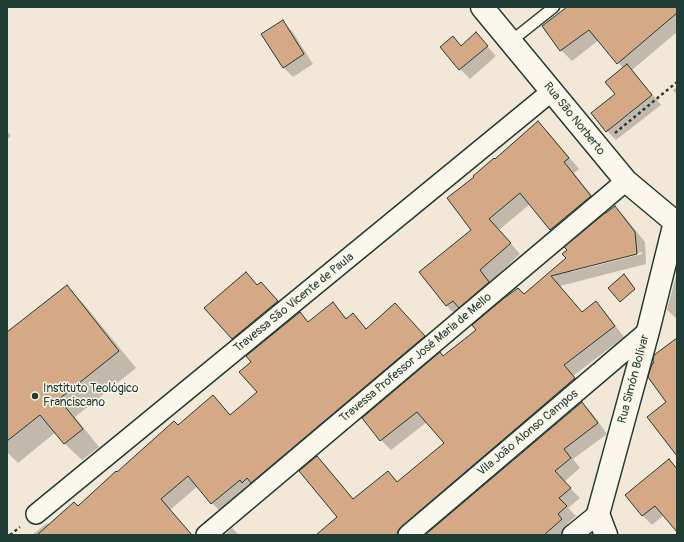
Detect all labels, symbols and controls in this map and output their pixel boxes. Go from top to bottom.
street label: Rua São Norberto [540,80,608,158]
street label: Travessa São Vicente de Paula [231,250,357,356]
street label: Travessa Professor José Maria de Mello [337,290,495,426]
street label: Rua Simón Bolívar [615,333,653,425]
place label: Instituto Teológico Franciscano [43,382,138,410]
street label: Vila João Alonso Campos [475,387,581,479]
marker: Instituto Teológico Franciscano [30,391,40,401]

